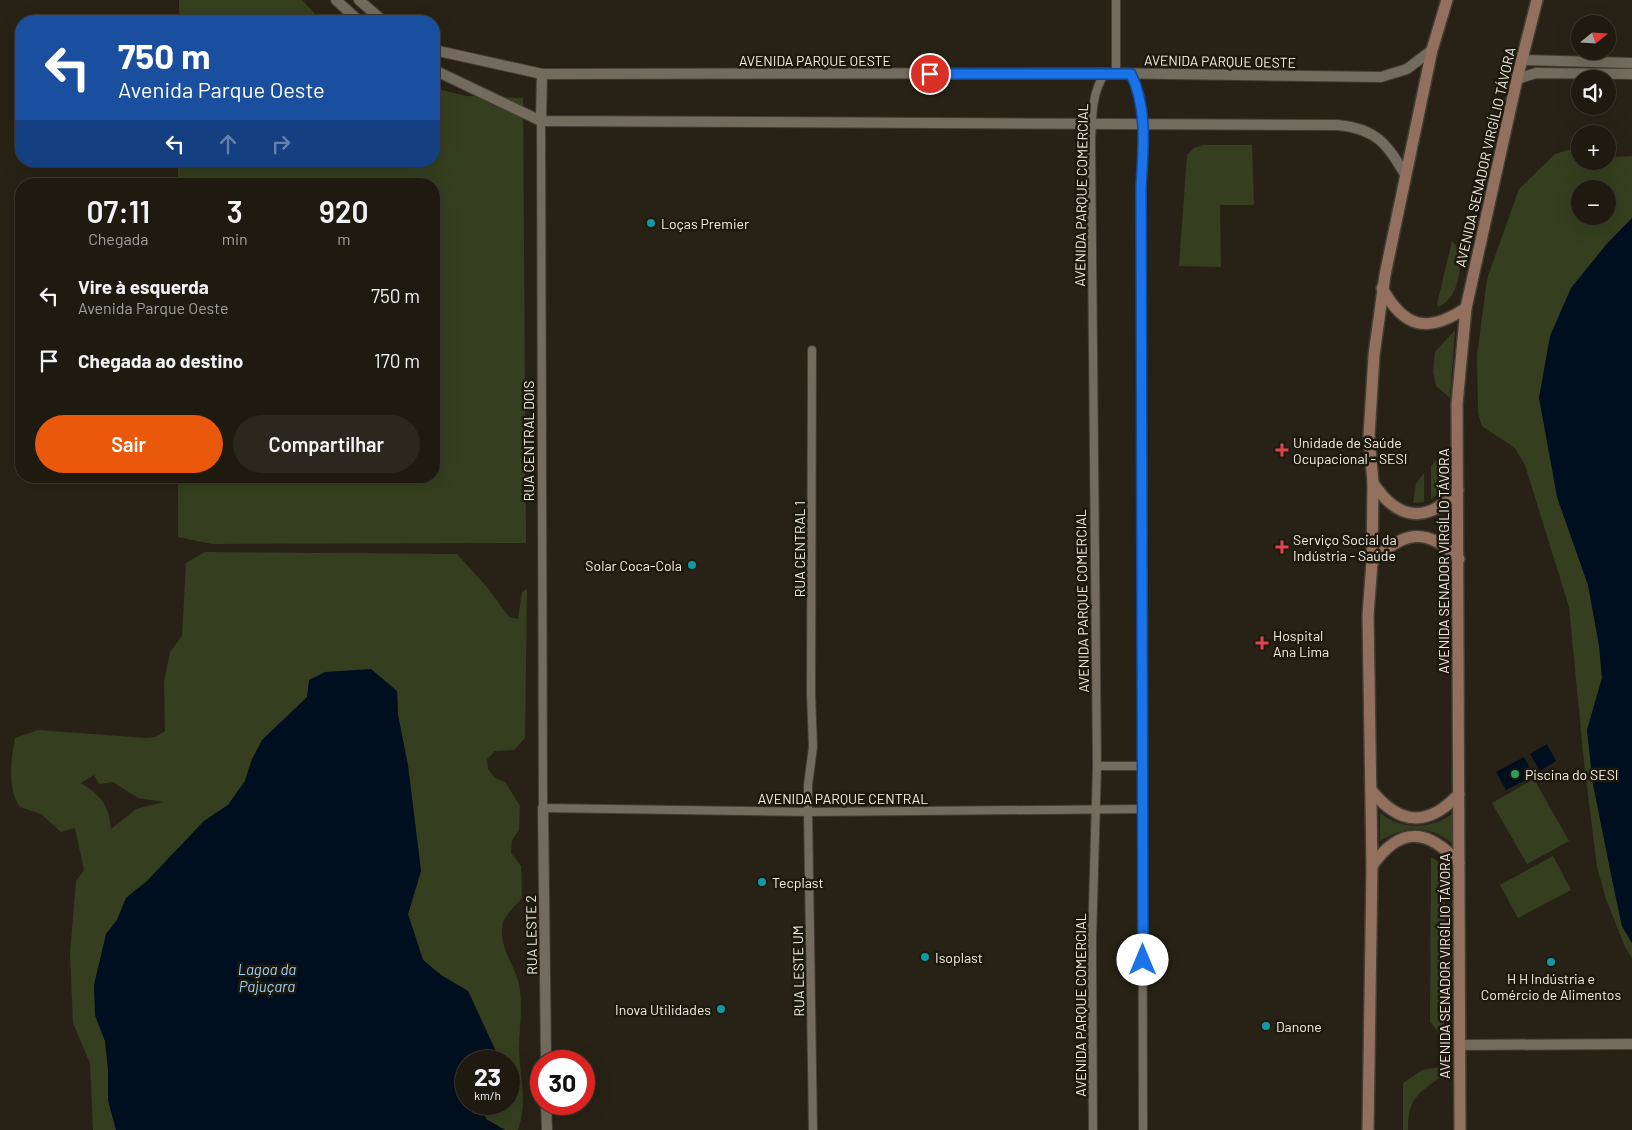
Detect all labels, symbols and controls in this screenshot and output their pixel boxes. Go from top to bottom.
north arrow [1571,15,1616,60]
map controls [1571,15,1616,225]
text: 750 m [118,34,210,76]
icon: left [35,35,100,100]
street label: AVENIDA SENADOR VIRGÍLIO TÁVORA [1451,45,1519,269]
street label: AVENIDA PARQUE OESTE [1144,51,1296,71]
street label: AVENIDA PARQUE OESTE [739,52,891,69]
pin [909,53,951,95]
icon: arrive [916,60,944,88]
button: sound [1571,70,1616,115]
text: Avenida Parque Oeste [118,76,325,102]
street label: AVENIDA PARQUE COMERCIAL [1071,103,1091,287]
button: + [1571,125,1616,170]
icon: left [161,130,189,158]
icon: ahead [214,130,242,158]
icon: right [267,130,295,158]
button: − [1571,180,1616,225]
text: 07:11 [86,193,150,229]
text: 3 [227,193,243,229]
text: 920 [319,193,368,229]
place label: Loças Premier [661,215,749,232]
marker: Loças Premier [645,217,657,229]
text: Chegada [88,229,149,248]
text: min [222,229,248,248]
text: m [337,229,350,248]
text: Vire à esquerda [78,275,209,298]
icon: left [35,282,63,310]
text: 750 m [371,284,420,307]
text: Avenida Parque Oeste [78,298,228,317]
icon: arrive [35,347,63,375]
text: Chegada ao destino [78,349,243,372]
text: 170 m [374,349,420,372]
street label: RUA CENTRAL DOIS [520,381,537,501]
button: Sair [35,415,223,473]
button: Compartilhar [233,415,420,473]
place label: Unidade de Saúde Ocupacional - SESI [1293,434,1407,467]
marker: Unidade de Saúde Ocupacional - SESI [1275,443,1289,457]
street label: AVENIDA SENADOR VIRGÍLIO TÁVORA [1435,448,1452,674]
street label: RUA CENTRAL 1 [791,501,808,597]
street label: AVENIDA PARQUE COMERCIAL [1072,509,1092,693]
place label: Serviço Social da Indústria - Saúde [1293,531,1397,564]
marker: Serviço Social da Indústria - Saúde [1275,540,1289,554]
place label: Solar Coca-Cola [585,557,682,574]
marker: Solar Coca-Cola [686,559,698,571]
place label: Hospital Ana Lima [1273,627,1329,660]
marker: Hospital Ana Lima [1255,636,1269,650]
place label: Piscina do SESI [1525,766,1618,783]
marker: Piscina do SESI [1509,768,1521,780]
street label: AVENIDA PARQUE CENTRAL [758,790,928,807]
street label: AVENIDA SENADOR VIRGÍLIO TÁVORA [1436,853,1453,1079]
place label: Tecplast [772,874,824,891]
marker: Tecplast [756,876,768,888]
street label: RUA LESTE 2 [522,895,540,975]
street label: AVENIDA PARQUE COMERCIAL [1072,913,1089,1097]
street label: RUA LESTE UM [789,925,807,1017]
position arrow [1116,933,1168,985]
place label: Isoplast [935,949,983,966]
marker: Isoplast [919,951,931,963]
marker: H H Indústria e Comércio de Alimentos [1545,956,1557,968]
water label: Lagoa da Pajuçara [238,960,296,995]
place label: H H Indústria e Comércio de Alimentos [1481,970,1621,1003]
place label: Inova Utilidades [615,1001,711,1018]
marker: Inova Utilidades [715,1003,727,1015]
place label: Danone [1276,1018,1322,1035]
marker: Danone [1260,1020,1272,1032]
speed limit sign: 30 [530,1050,595,1115]
text: 23 [474,1061,501,1091]
text: km/h [474,1088,501,1102]

